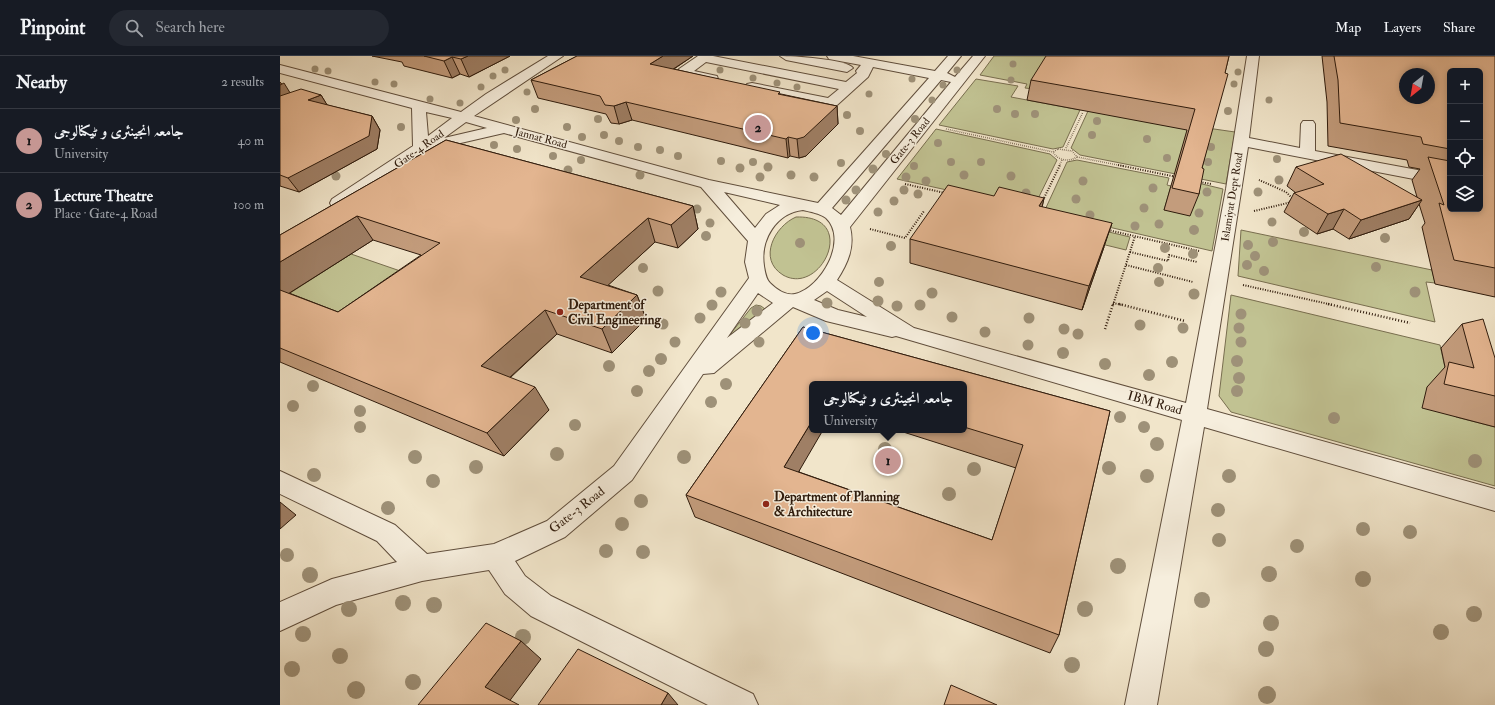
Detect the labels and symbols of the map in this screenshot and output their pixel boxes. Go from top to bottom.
north arrow [1399,68,1435,104]
pin: 2 [745,113,771,143]
street label: Gate-3 Road [887,115,933,167]
street label: Jannat Road [512,125,569,152]
street label: Gate-4 Road [392,127,447,171]
street label: Islamiyat Dept Road [1219,151,1247,243]
place label: Department of Civil Engineering [568,297,661,329]
marker: Department of Civil Engineering [555,307,565,317]
your location [803,323,823,343]
street label: IBM Road [1126,388,1185,419]
pin: 1 [875,446,901,476]
street label: Gate-3 Road [546,483,609,537]
place label: Department of Planning & Architecture [774,489,900,520]
marker: Department of Planning & Architecture [761,499,771,509]

